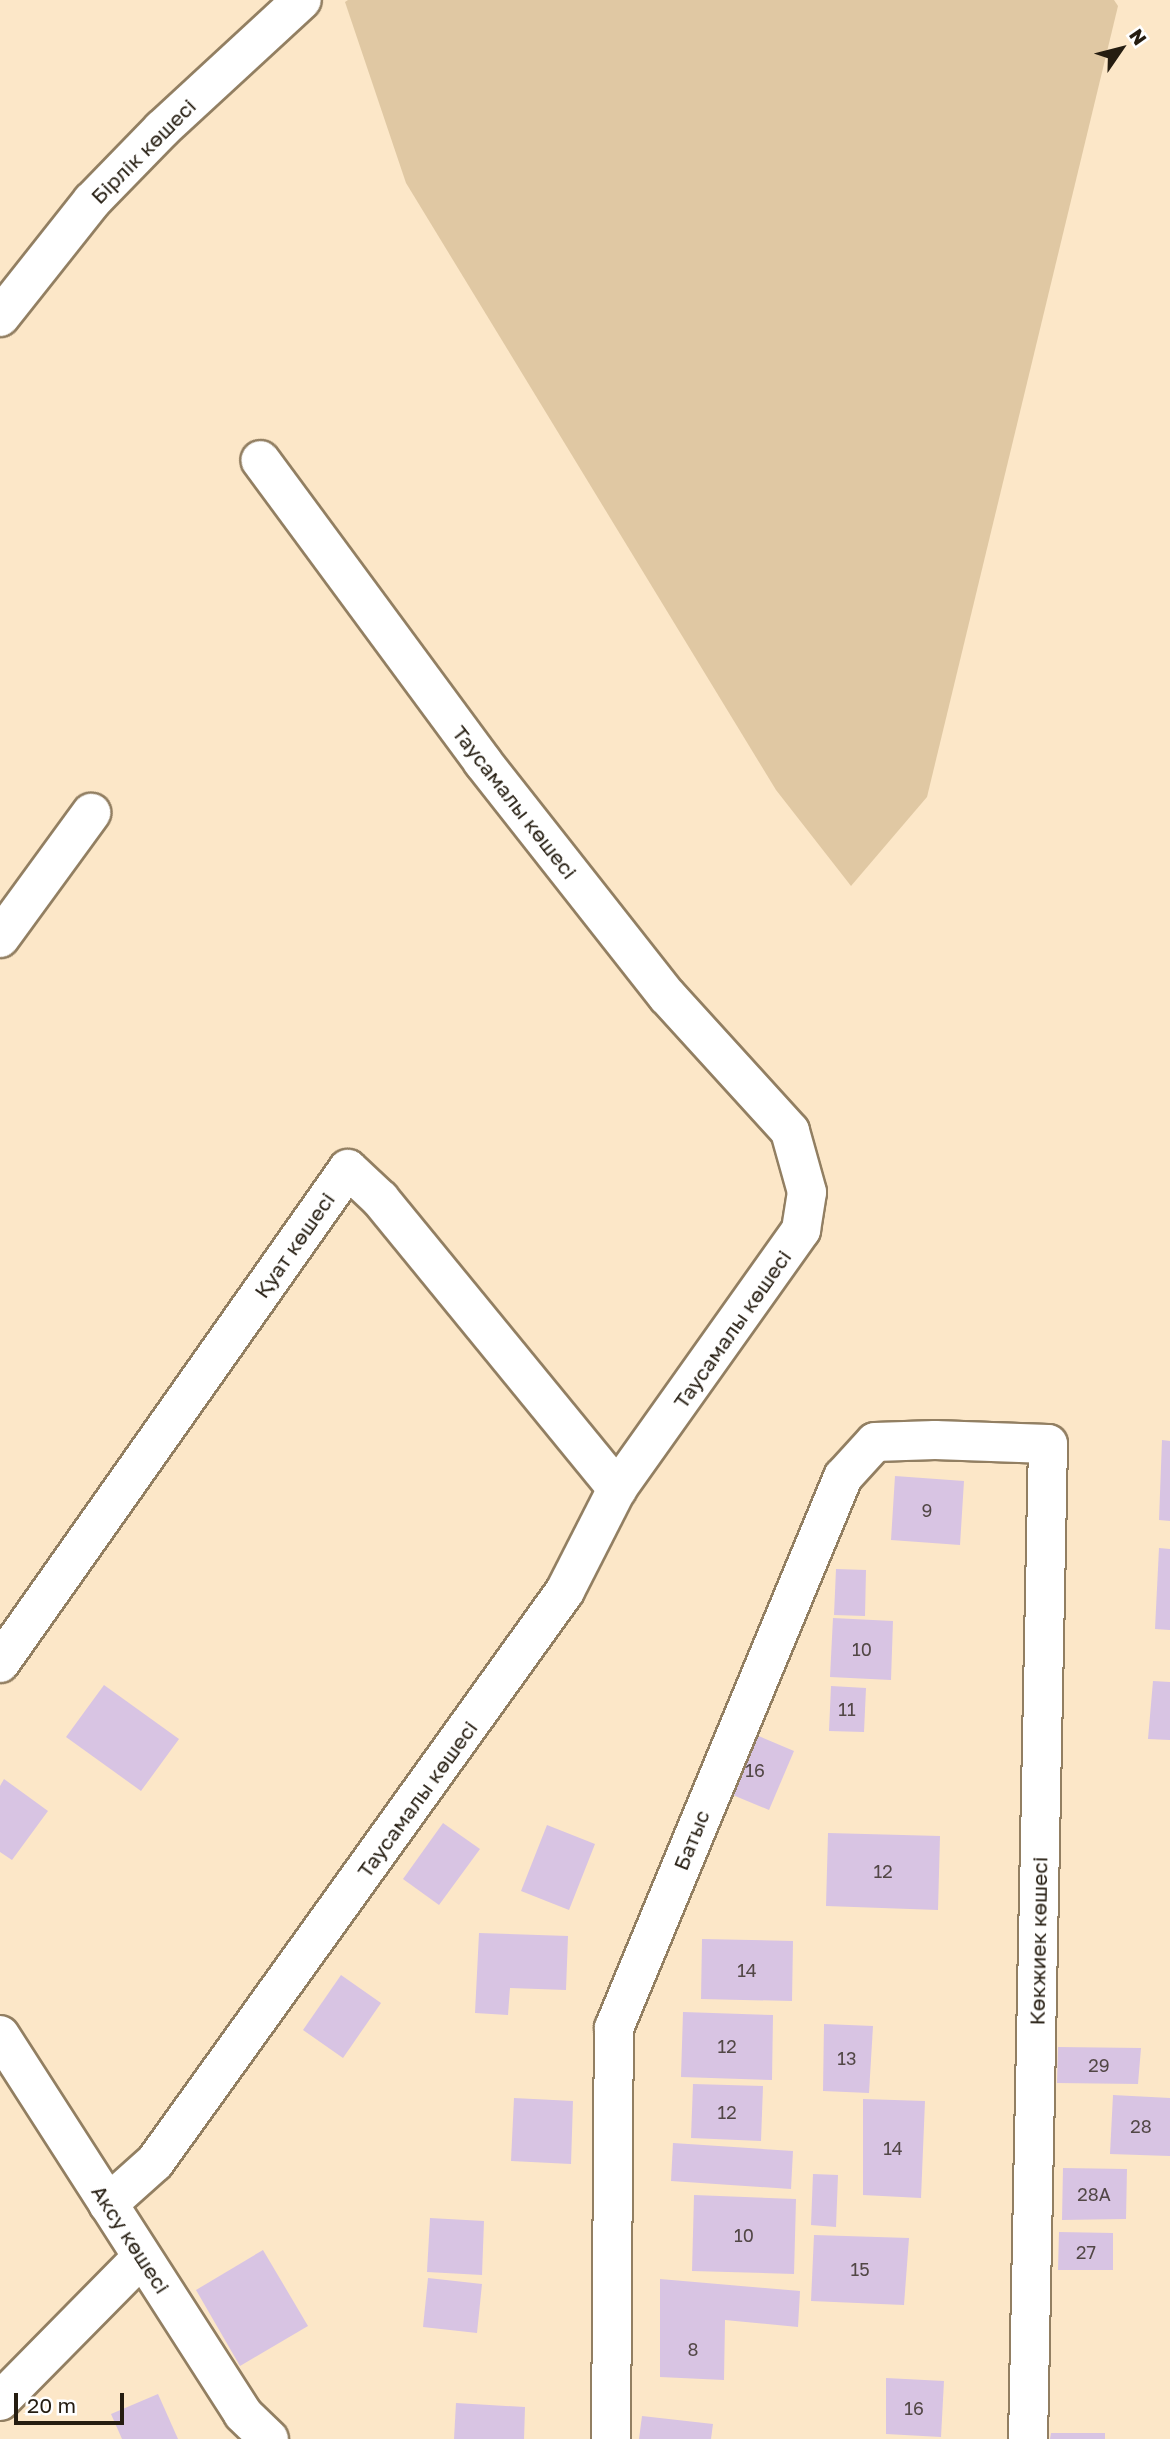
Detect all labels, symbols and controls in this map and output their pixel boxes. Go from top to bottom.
north arrow [1086,14,1156,84]
text: N [1125,24,1152,49]
street label: Бірлік көшесі [85,93,201,209]
street label: Таусамалы көшесі [447,720,583,884]
street label: Қуат көшесі [248,1187,340,1303]
street label: Таусамалы көшесі [668,1245,796,1413]
house number: 9 [922,1499,932,1521]
house number: 10 [852,1638,872,1660]
house number: 11 [838,1698,856,1720]
street label: Таусамалы көшесі [352,1716,482,1882]
house number: 16 [745,1759,765,1781]
street label: Батыс [668,1806,714,1874]
street label: Көкжиек көшесі [1024,1856,1052,2026]
house number: 12 [873,1860,893,1882]
house number: 14 [737,1959,757,1981]
house number: 12 [717,2035,737,2057]
house number: 13 [837,2047,857,2069]
house number: 29 [1088,2054,1110,2076]
house number: 12 [717,2101,737,2123]
house number: 28 [1130,2115,1152,2137]
house number: 14 [883,2137,903,2159]
street label: Аксу көшесі [87,2180,175,2298]
house number: 28А [1077,2183,1111,2205]
house number: 10 [734,2224,754,2246]
house number: 27 [1076,2241,1096,2263]
house number: 15 [850,2258,870,2280]
house number: 8 [688,2338,698,2360]
scale bar [18,2380,128,2424]
text: 20 m [27,2392,76,2418]
house number: 16 [904,2397,924,2419]

